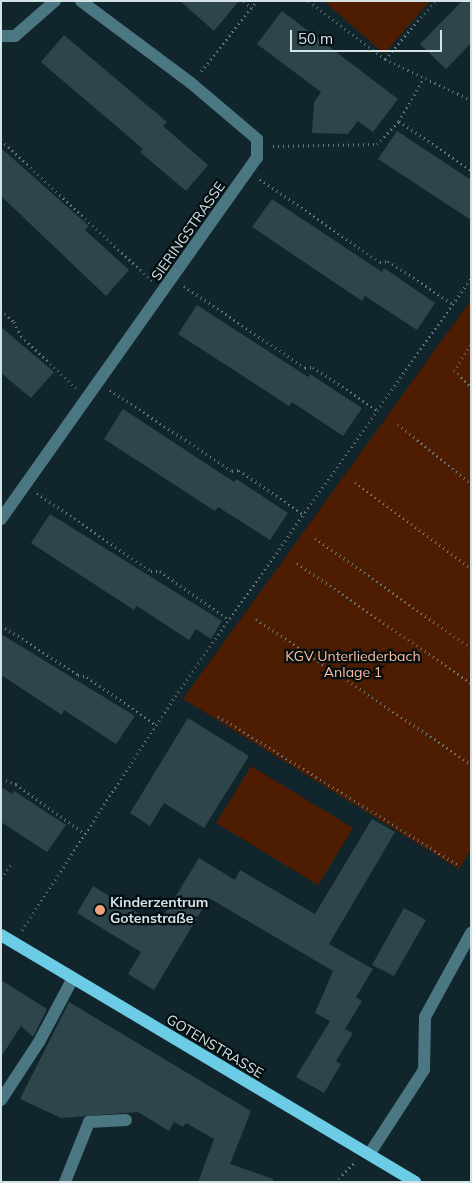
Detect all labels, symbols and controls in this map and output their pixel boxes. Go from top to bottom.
scale bar [292,20,444,52]
text: 50 m [298,29,333,48]
street label: SIERINGSTRASSE [148,178,228,284]
park label: KGV Unterliederbach Anlage 1 [285,648,421,680]
place label: Kinderzentrum Gotenstraße [110,894,208,926]
marker: Kinderzentrum Gotenstraße [94,904,106,916]
street label: GOTENSTRASSE [164,1010,266,1082]

